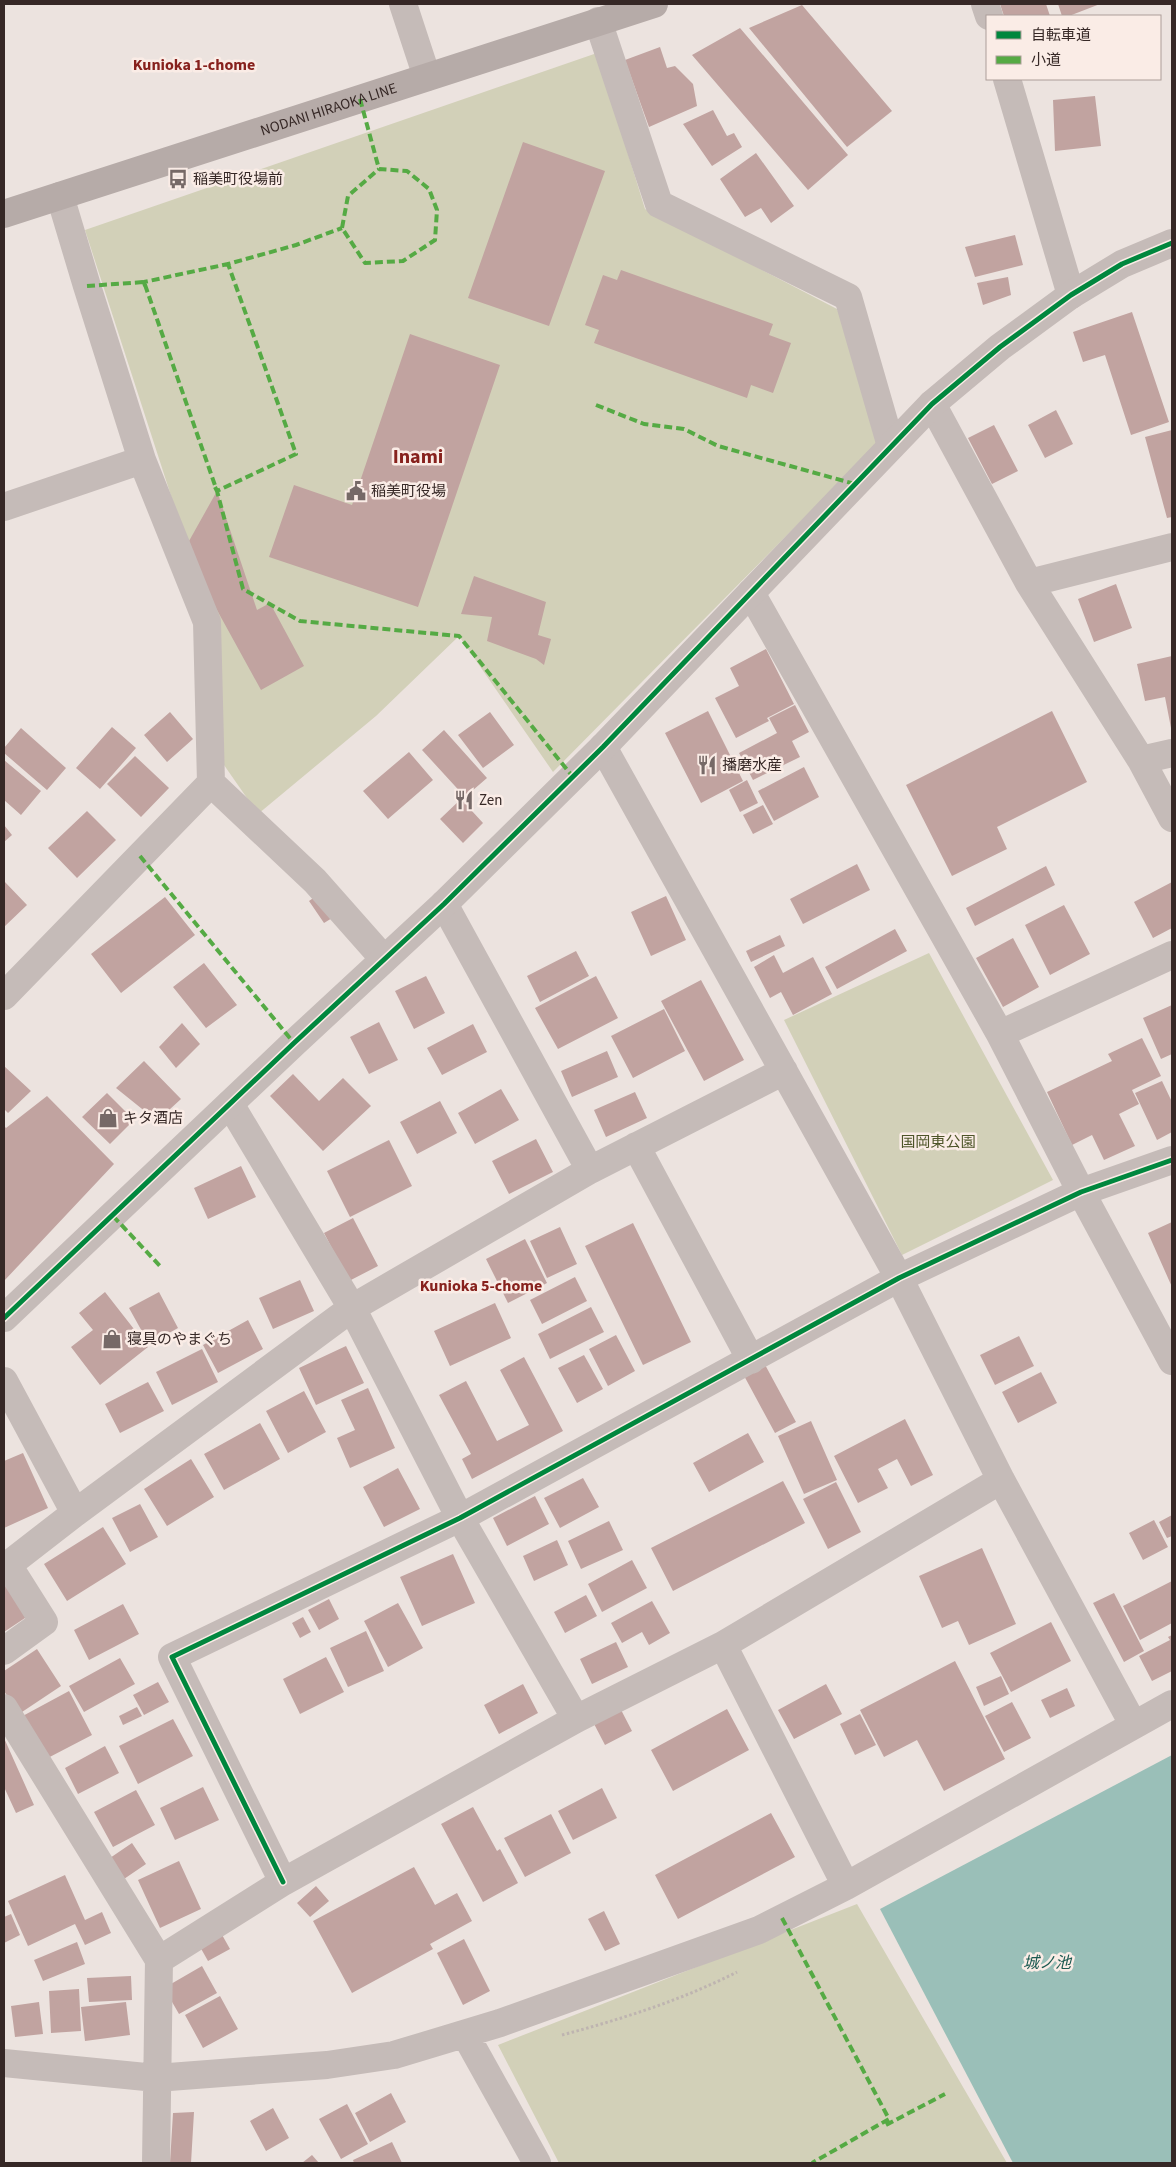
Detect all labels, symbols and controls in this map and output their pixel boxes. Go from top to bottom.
legend [986,15,1161,80]
text: 自転車道 [1031,25,1091,46]
text: 小道 [1031,50,1061,71]
district label: Kunioka 1-chome [133,54,255,76]
street label: NODANI HIRAOKA LINE [258,78,400,142]
bus stop icon: 稲美町役場前 [167,168,189,190]
place label: 稲美町役場前 [193,169,283,190]
district label: Inami [393,443,443,471]
public building icon: 稲美町役場 [345,480,367,502]
place label: 稲美町役場 [371,481,446,502]
restaurant icon: 播磨水産 [696,754,718,776]
place label: 播磨水産 [722,755,782,776]
restaurant icon: Zen [453,789,475,811]
place label: Zen [479,790,502,811]
shop icon: キタ酒店 [97,1107,119,1129]
place label: キタ酒店 [123,1108,183,1129]
park label: 国岡東公園 [900,1132,976,1153]
district label: Kunioka 5-chome [420,1275,542,1297]
shop icon: 寝具のやまぐち [101,1328,123,1350]
place label: 寝具のやまぐち [127,1329,232,1350]
water label: 城ノ池 [1023,1952,1073,1974]

